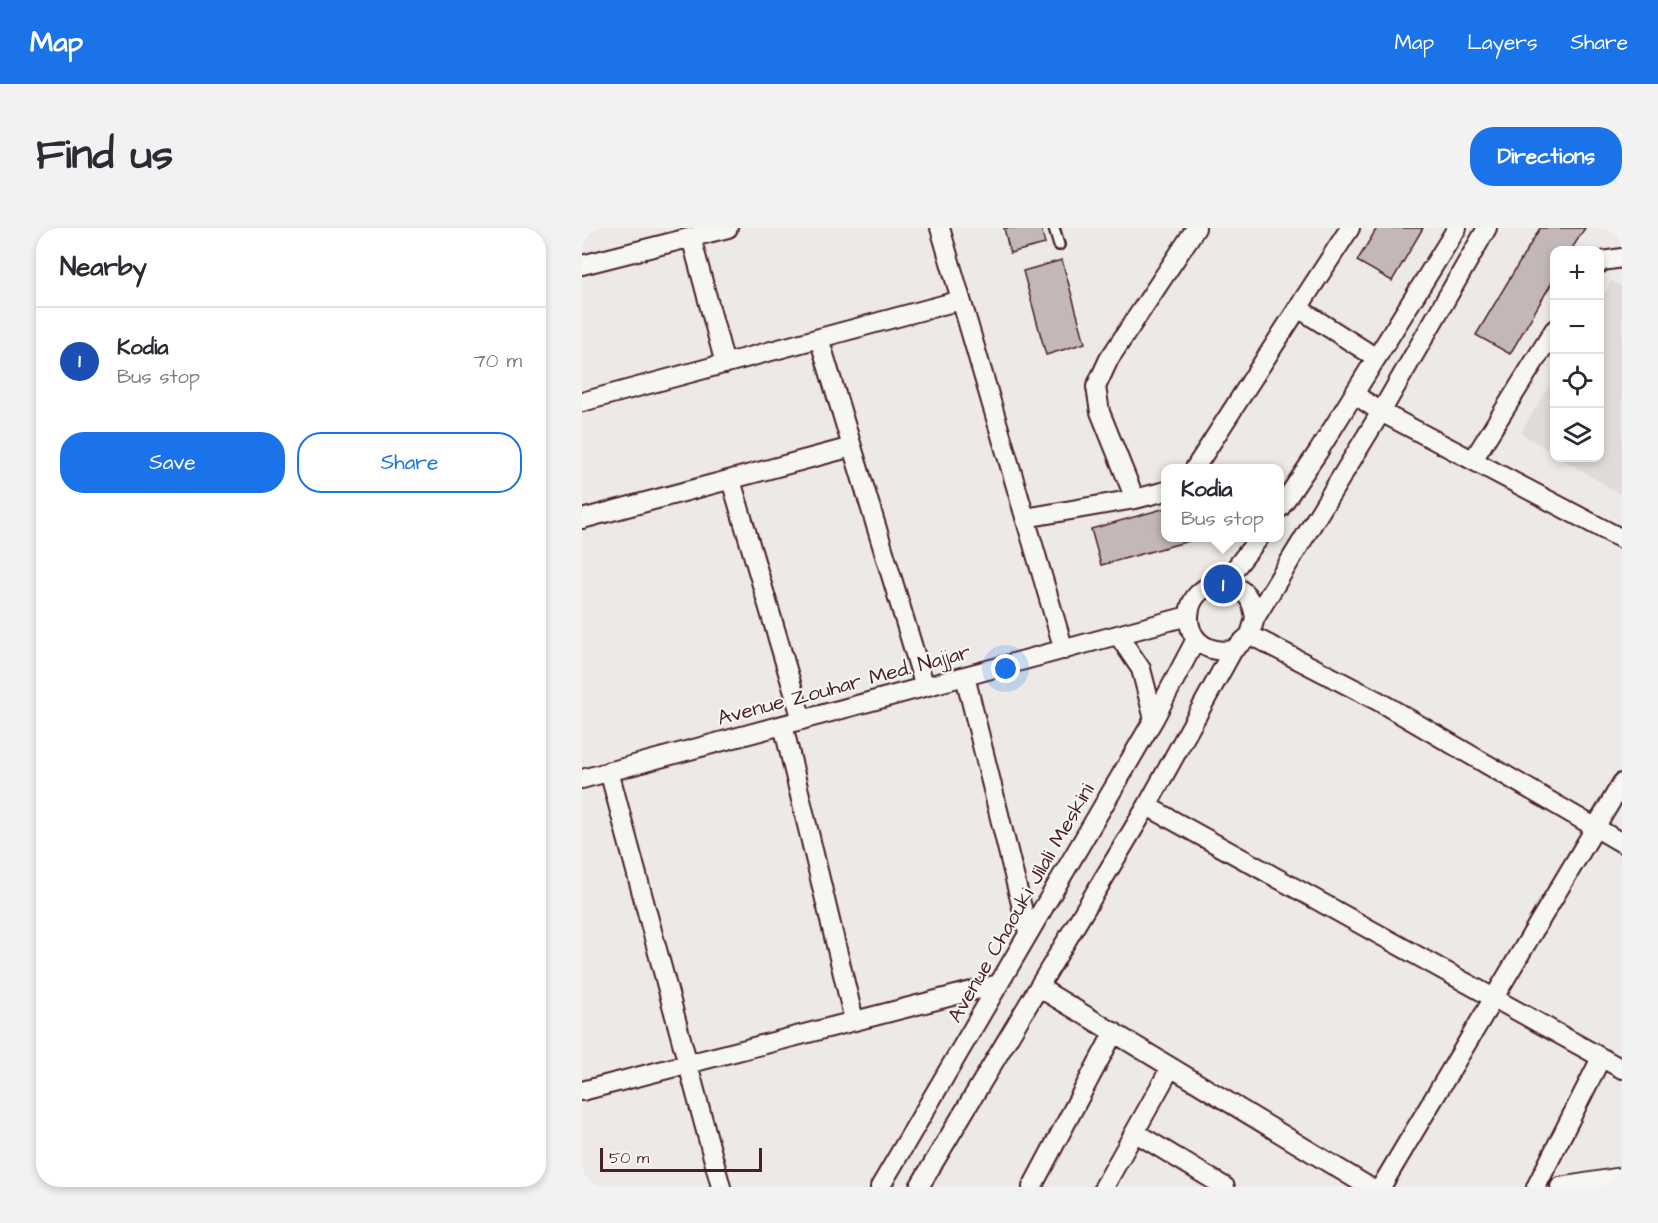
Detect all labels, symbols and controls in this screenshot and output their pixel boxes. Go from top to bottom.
text: Map [30,23,83,62]
text: Map [1394,28,1434,57]
text: Layers [1467,28,1537,57]
text: Share [1570,28,1628,57]
text: Find us [36,127,173,185]
button: Directions [1470,127,1622,186]
map controls [1550,246,1604,462]
button: + [1550,246,1604,300]
text: Nearby [60,249,147,285]
button: − [1550,300,1604,354]
text: Kodia [117,332,169,363]
text: 1 [78,347,81,375]
text: 70 m [474,347,522,375]
button: locate [1550,354,1604,408]
text: Bus stop [117,363,200,391]
button: layers [1550,408,1604,462]
button: Save [60,432,285,493]
button: Share [297,432,522,493]
popup [1161,464,1284,542]
text: Kodia [1181,474,1233,505]
text: Bus stop [1181,505,1264,533]
pin: 1 [1204,562,1242,606]
street label: Avenue Zouhar Med. Najjar [714,637,974,733]
your location [991,654,1020,683]
street label: Avenue Chaouki Jilali Meskini [941,778,1101,1028]
scale bar [600,1145,762,1172]
text: 50 m [609,1147,649,1169]

